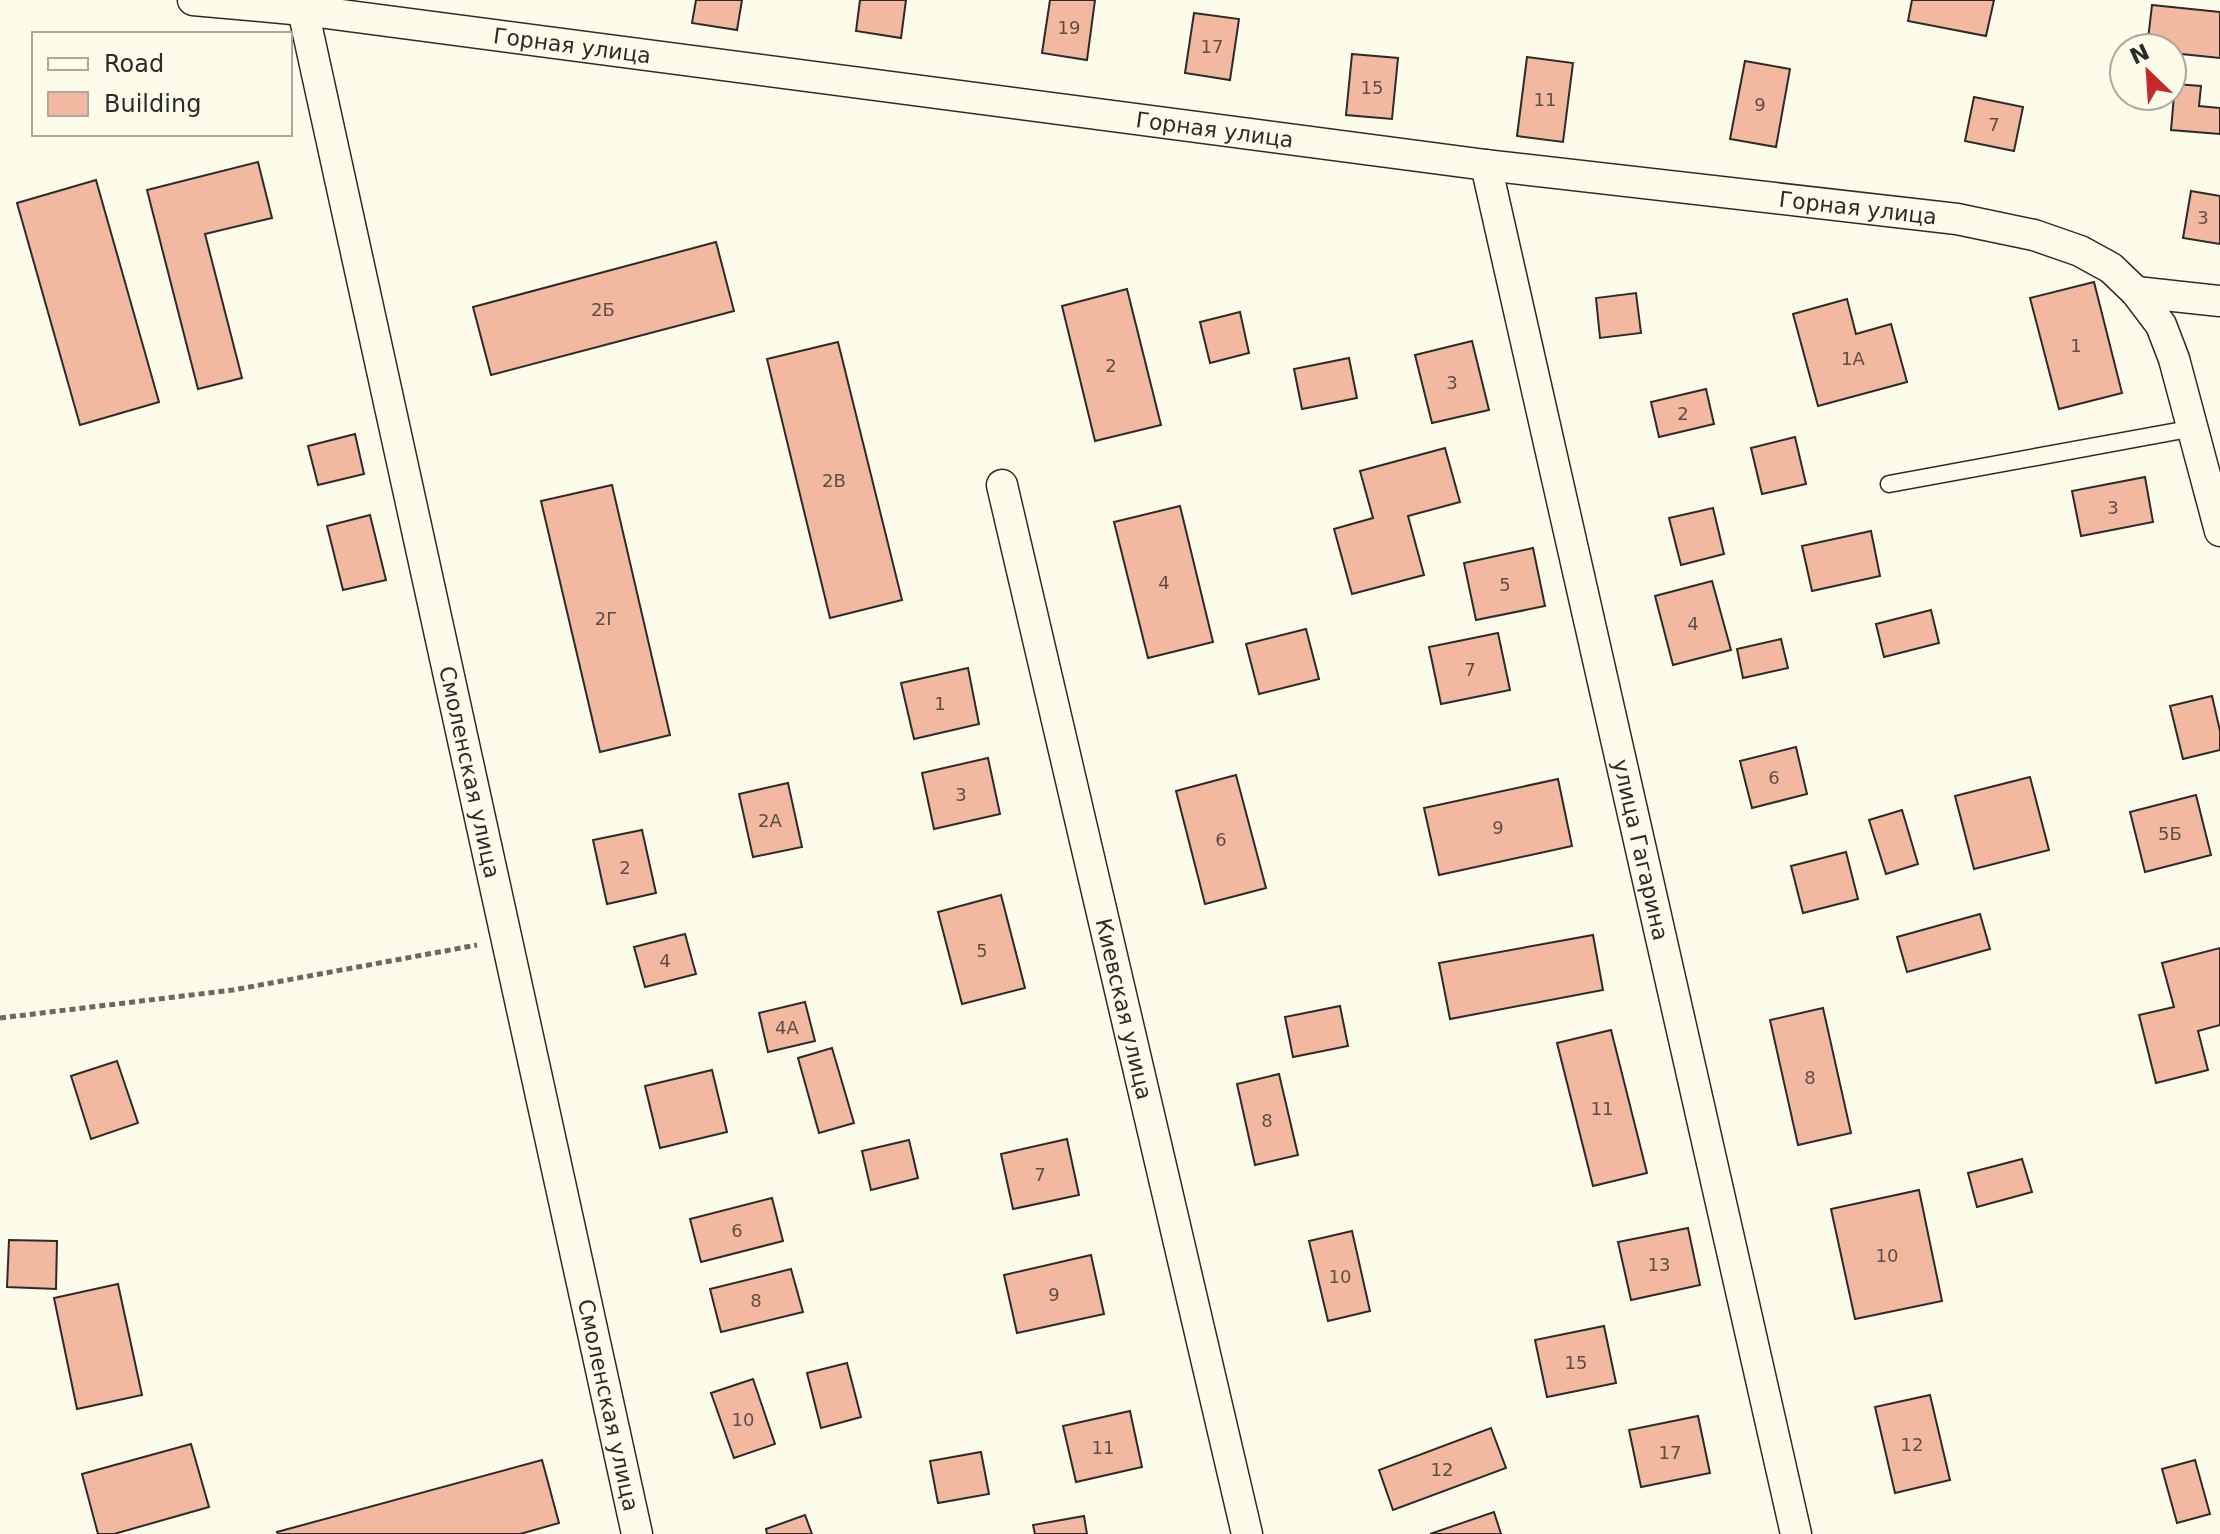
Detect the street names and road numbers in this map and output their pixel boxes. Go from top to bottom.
street label: Горная улица [492,23,653,68]
street label: Горная улица [1134,107,1295,152]
street label: Горная улица [1778,186,1938,229]
street label: Смоленская улица [435,664,505,880]
street label: улица Гагарина [1608,757,1674,943]
street label: Киевская улица [1091,916,1158,1102]
street label: Смоленская улица [573,1297,644,1513]

